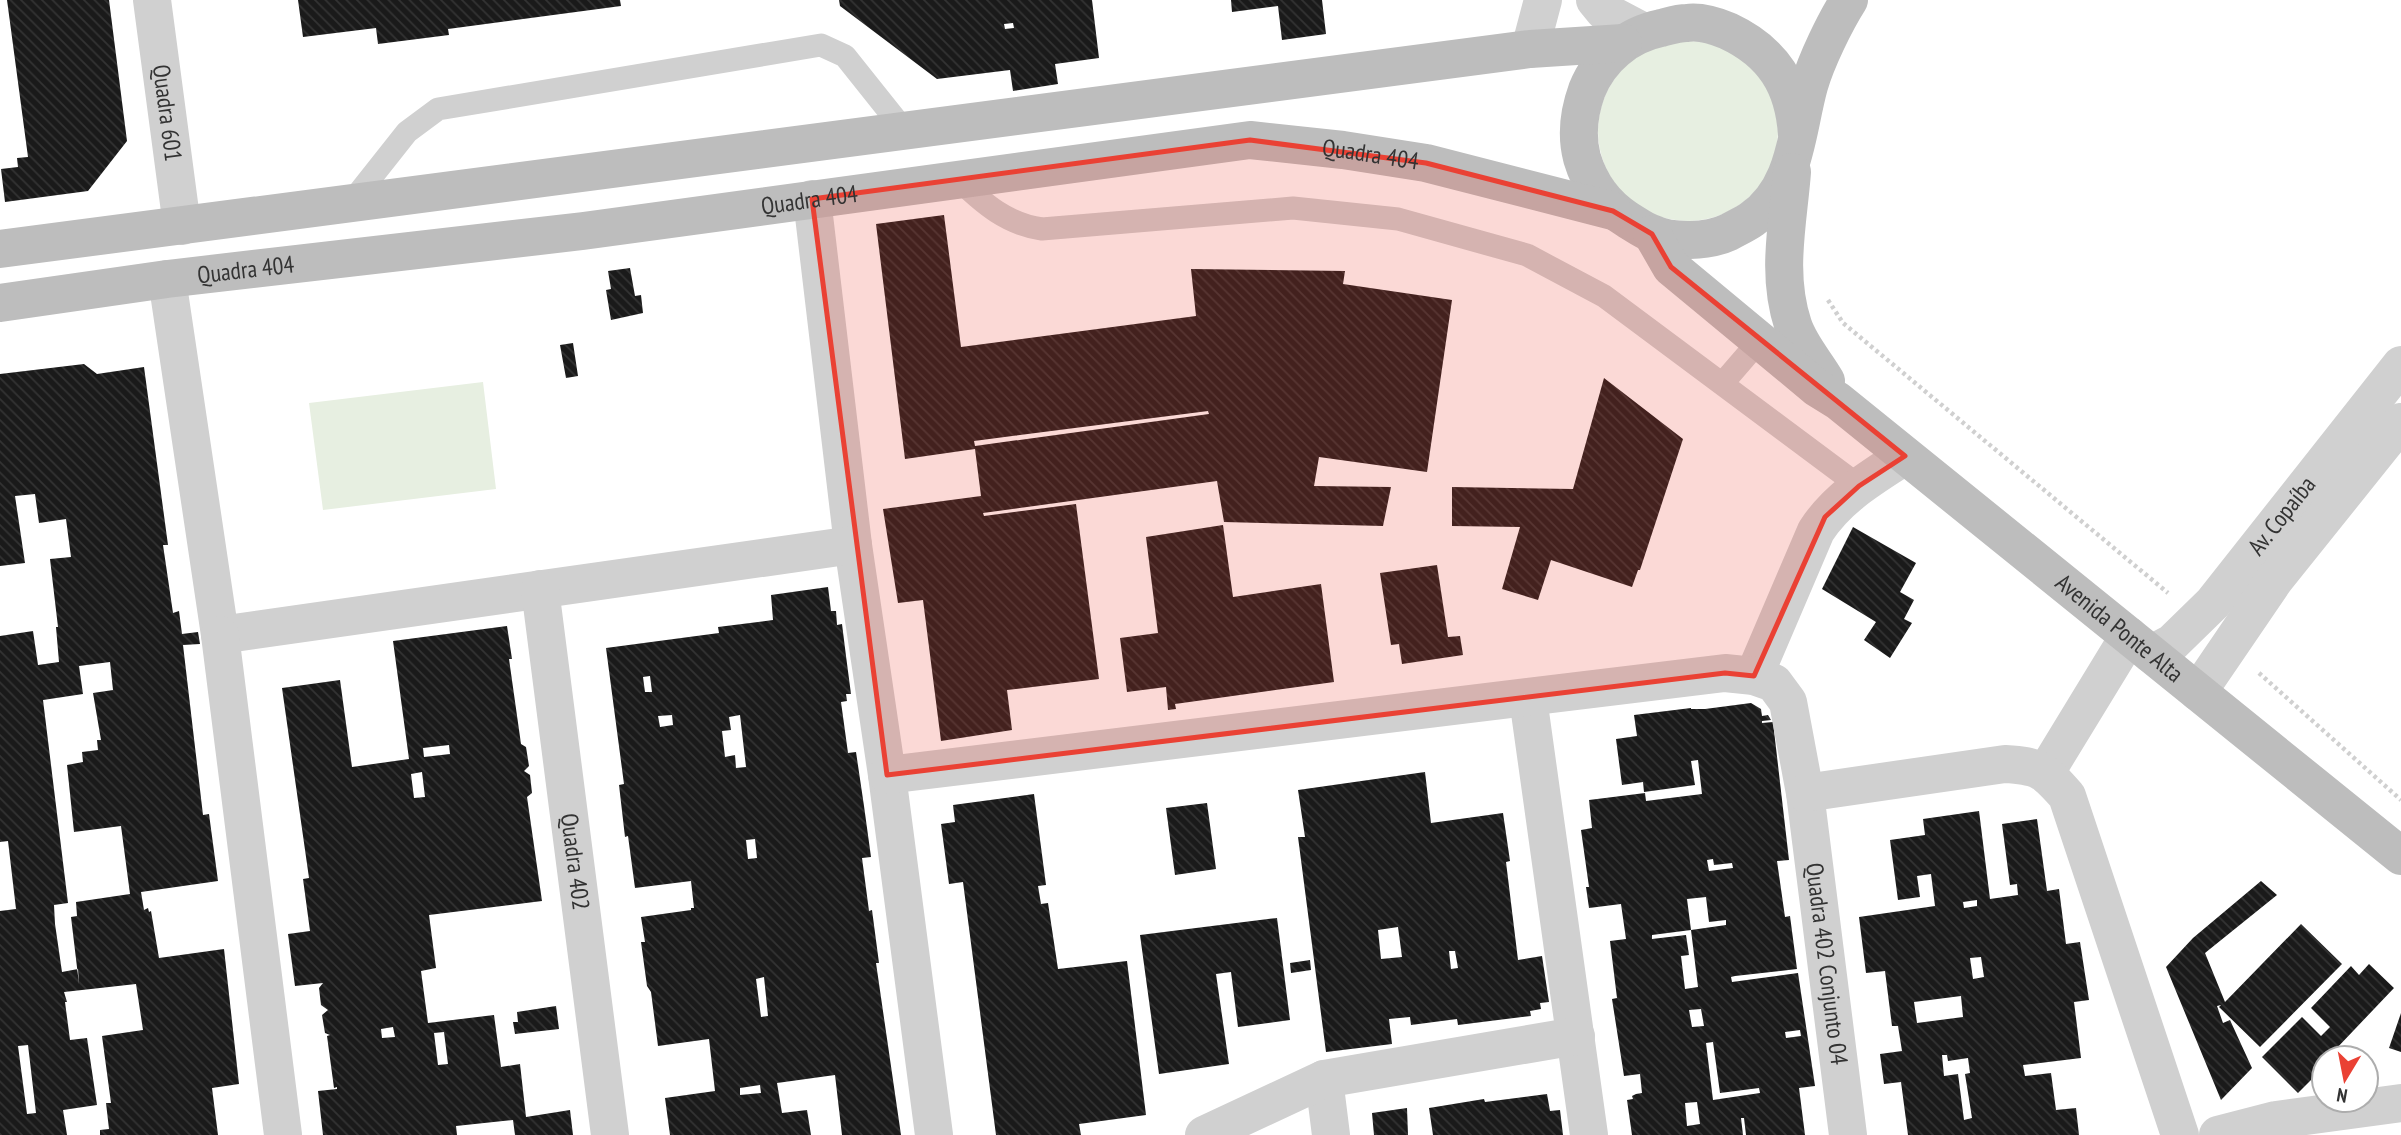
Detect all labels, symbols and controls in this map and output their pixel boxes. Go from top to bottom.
street label: Quadra 601 [146,63,189,163]
street label: Quadra 404 [1321,132,1421,177]
street label: Quadra 404 [759,178,860,222]
street label: Quadra 404 [196,248,296,290]
street label: Av. Copaíba [2241,470,2322,561]
street label: Avenida Ponte Alta [2049,567,2190,689]
street label: Quadra 402 [554,811,597,912]
street label: Quadra 402 Conjunto 04 [1799,861,1855,1067]
north arrow [2310,1044,2380,1114]
text: N [2335,1083,2349,1108]

